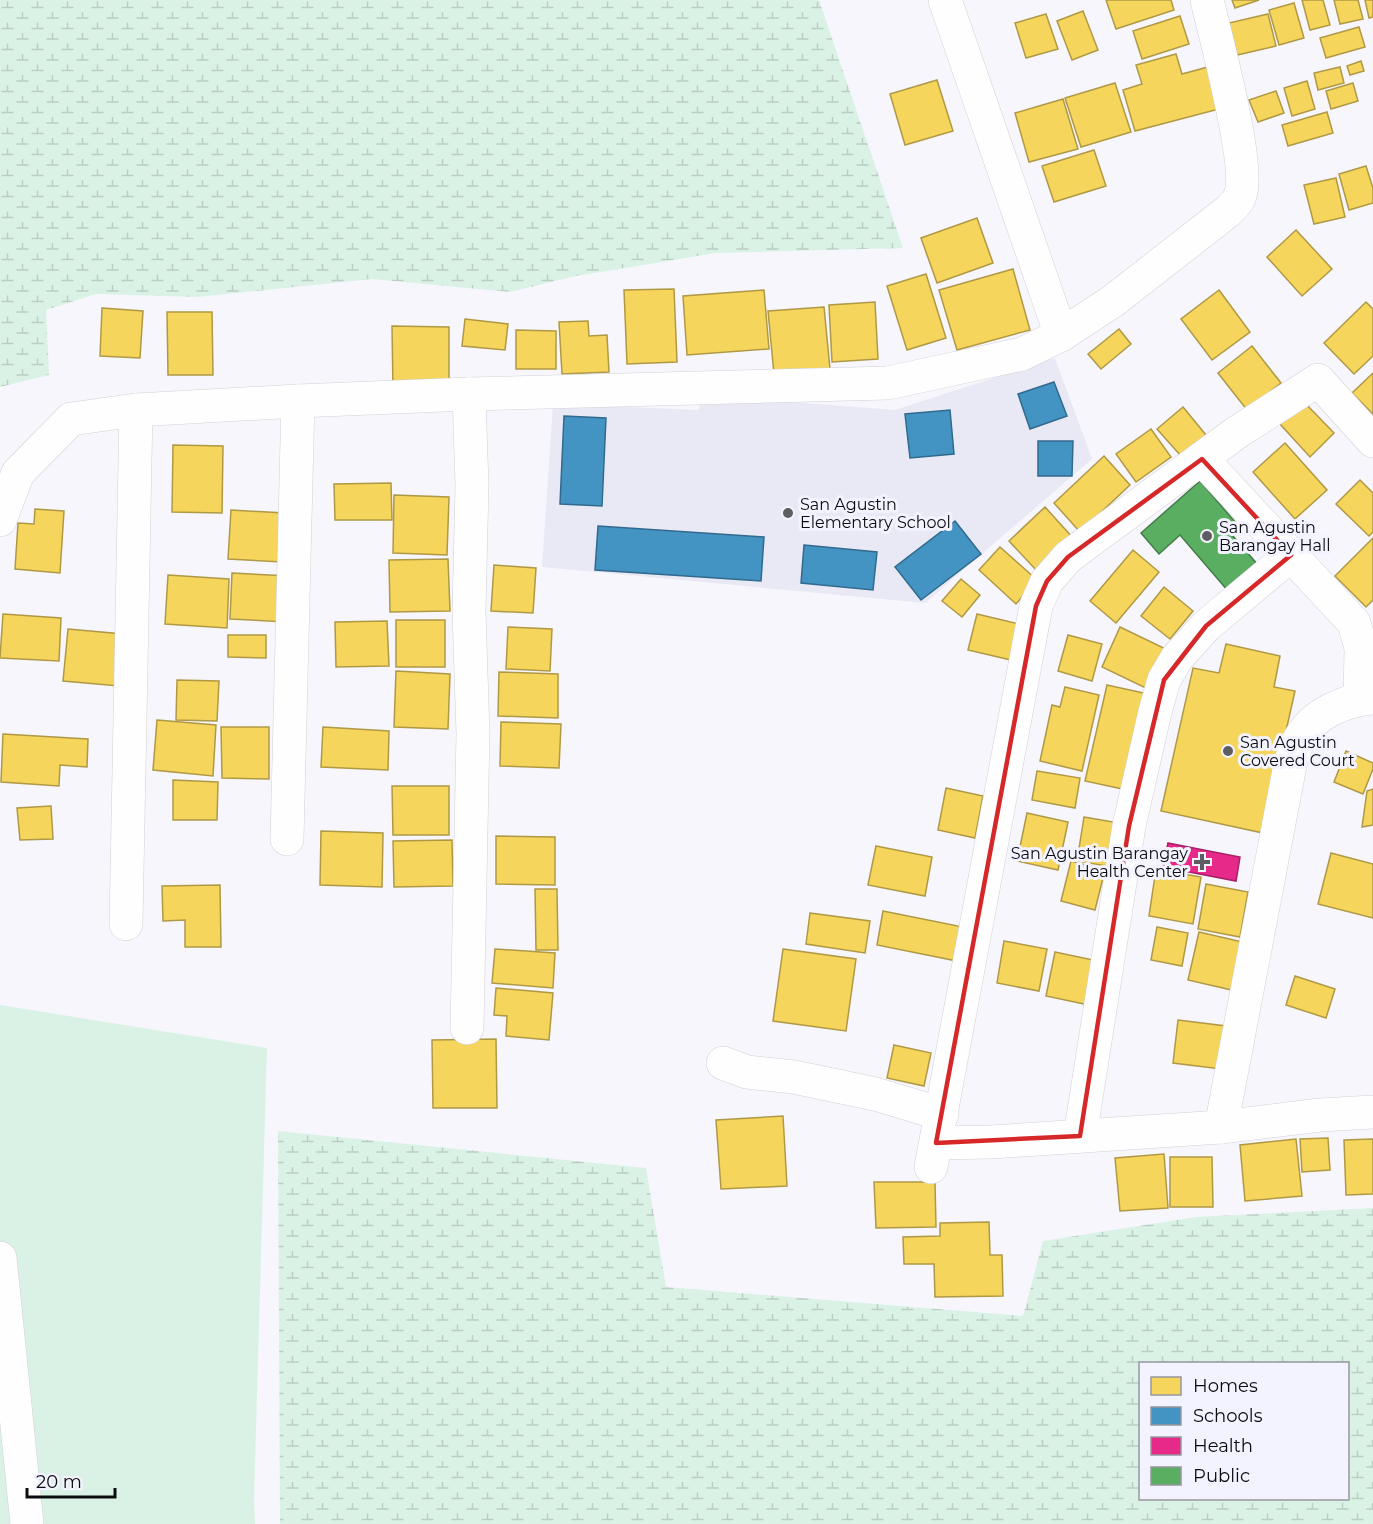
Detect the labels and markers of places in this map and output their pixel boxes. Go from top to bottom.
place label: San Agustin Elementary School [800,495,951,532]
marker: San Agustin Elementary School [781,506,795,520]
place label: San Agustin Barangay Hall [1219,518,1331,555]
marker: San Agustin Barangay Hall [1200,529,1214,543]
place label: San Agustin Covered Court [1240,733,1355,770]
marker: San Agustin Covered Court [1221,744,1235,758]
place label: San Agustin Barangay Health Center [1011,844,1188,881]
marker: San Agustin Barangay Health Center [1193,853,1211,871]

